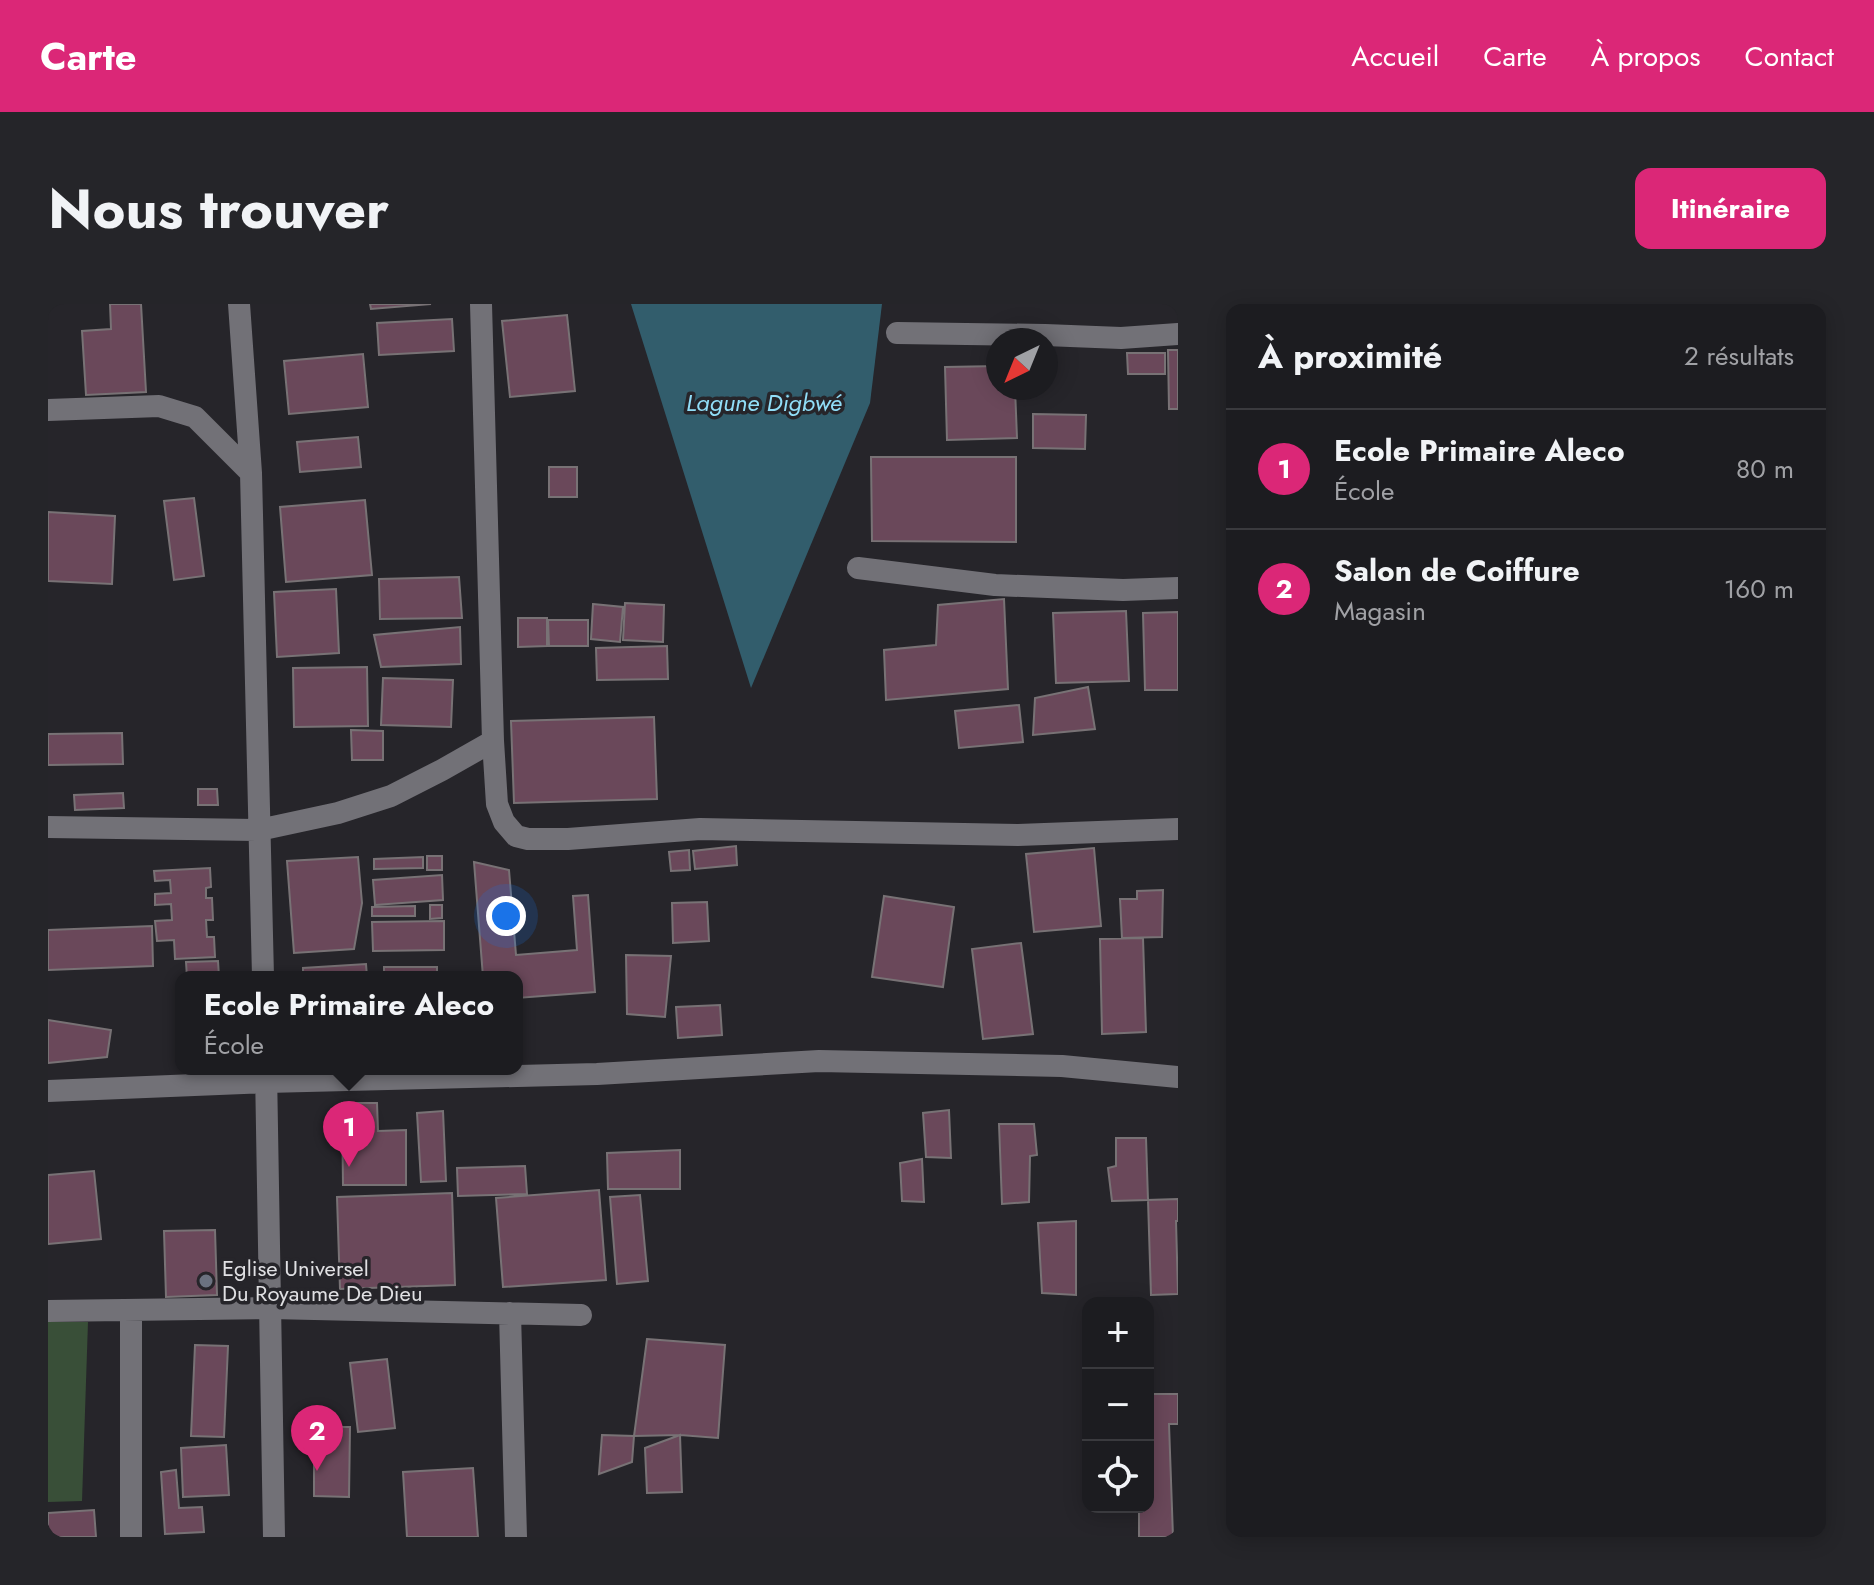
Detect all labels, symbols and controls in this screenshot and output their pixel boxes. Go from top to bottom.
text: Carte [40,29,137,84]
text: Accueil [1351,36,1439,77]
text: Carte [1483,36,1547,77]
text: À propos [1591,36,1701,77]
text: Contact [1745,36,1834,77]
text: Nous trouver [48,168,389,249]
button: Itinéraire [1635,168,1826,249]
north arrow [986,328,1058,400]
text: À proximité [1258,332,1442,381]
text: 2 résultats [1684,337,1794,375]
water label: Lagune Digbwé [686,385,843,420]
text: Ecole Primaire Aleco [1334,429,1625,472]
text: 1 [1277,450,1291,488]
text: 80 m [1736,450,1794,488]
text: École [1334,472,1394,510]
text: Salon de Coiffure [1334,549,1580,592]
text: 2 [1275,570,1293,608]
text: 160 m [1724,570,1794,608]
text: Magasin [1334,592,1426,630]
your location [486,896,526,936]
popup [175,971,523,1075]
text: Ecole Primaire Aleco [204,983,494,1026]
text: École [204,1026,264,1064]
pin: 1 [323,1101,375,1167]
place label: Eglise Universel Du Royaume De Dieu [222,1252,422,1309]
marker: Eglise Universel Du Royaume De Dieu [197,1272,215,1290]
map controls [1082,1297,1154,1513]
button: + [1082,1297,1154,1369]
button: − [1082,1369,1154,1441]
pin: 2 [291,1405,343,1471]
button: locate [1082,1441,1154,1513]

